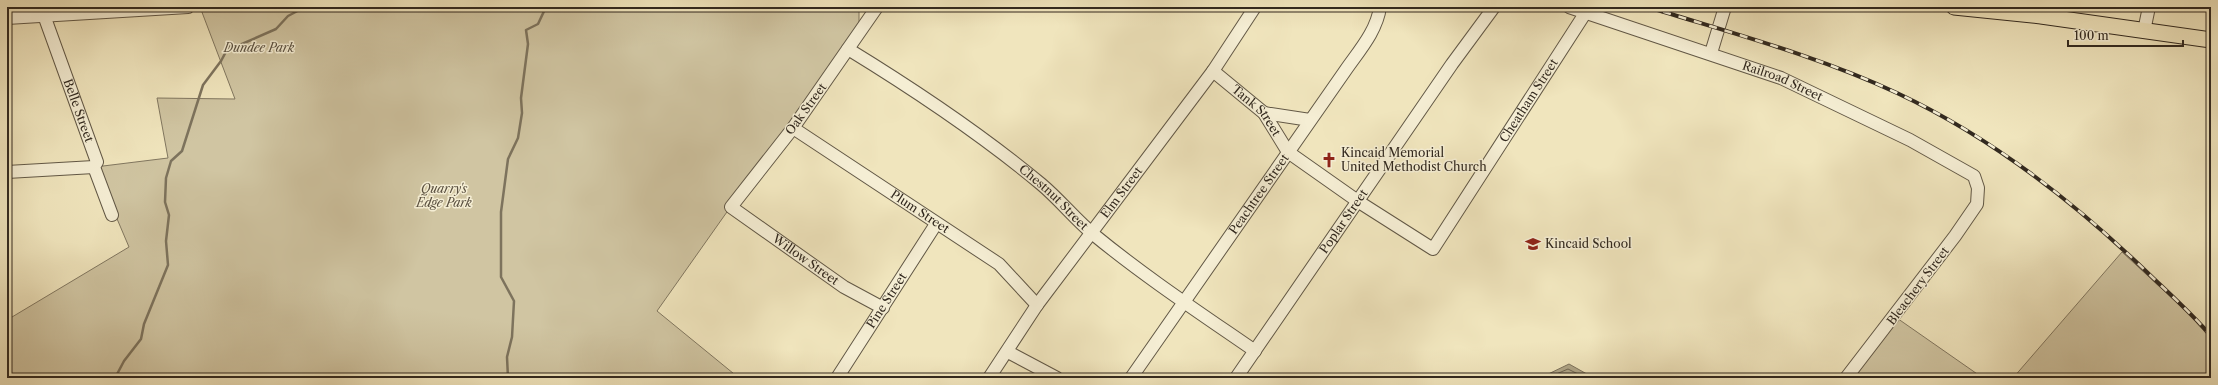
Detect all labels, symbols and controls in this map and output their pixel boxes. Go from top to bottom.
scale bar [2068,22,2183,48]
text: 100 m [2074,28,2109,43]
park label: Dundee Park [223,40,295,55]
street label: Cheatham Street [1496,55,1561,145]
street label: Railroad Street [1741,58,1826,104]
street label: Belle Street [61,77,97,145]
street label: Oak Street [782,79,830,137]
street label: Tank Street [1229,81,1285,139]
place label: Kincaid Memorial United Methodist Church [1341,145,1487,174]
street label: Peachtree Street [1226,150,1292,237]
church icon: Kincaid Memorial United Methodist Church [1320,151,1338,169]
street label: Chestnut Street [1016,161,1092,234]
street label: Elm Street [1097,163,1146,221]
park label: Quarry's Edge Park [415,181,473,210]
street label: Poplar Street [1316,186,1371,256]
street label: Plum Street [888,187,953,237]
street label: Willow Street [769,230,842,288]
school or university icon: Kincaid School [1524,235,1542,253]
place label: Kincaid School [1545,236,1632,251]
street label: Bleachery Street [1883,243,1952,328]
street label: Pine Street [863,269,910,331]

